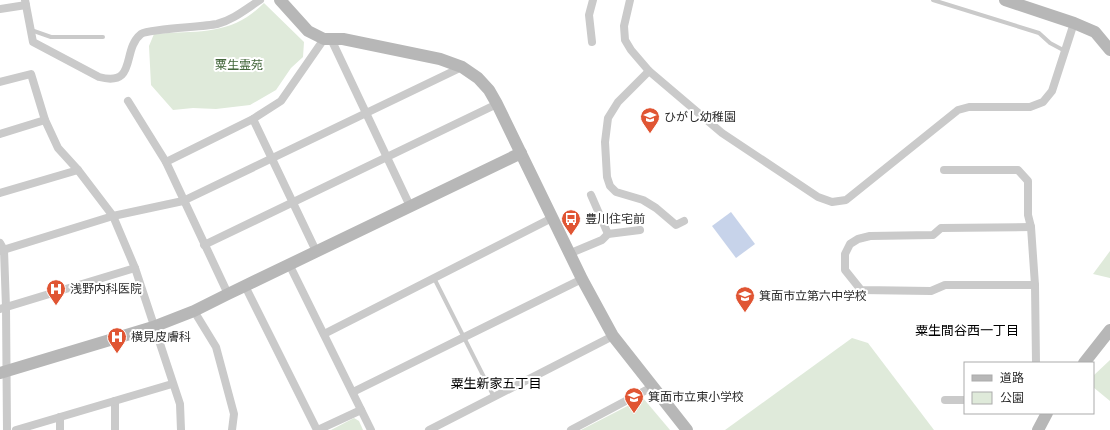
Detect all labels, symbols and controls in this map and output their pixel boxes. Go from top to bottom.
park label: 粟生霊苑 [215,58,263,72]
school or university icon: ひがし幼稚園 [639,106,661,134]
place label: ひがし幼稚園 [664,110,736,124]
bus stop icon: 豊川住宅前 [560,208,582,236]
place label: 豊川住宅前 [585,212,645,226]
hospital icon: 浅野内科医院 [45,278,67,306]
place label: 浅野内科医院 [70,282,142,296]
school or university icon: 箕面市立第六中学校 [734,285,756,313]
place label: 箕面市立第六中学校 [759,289,867,303]
district label: 粟生間谷西一丁目 [915,323,1019,338]
hospital icon: 横見皮膚科 [106,326,128,354]
place label: 横見皮膚科 [131,330,191,344]
legend [964,362,1094,414]
text: 道路 [1000,371,1024,385]
district label: 粟生新家五丁目 [450,376,542,391]
school or university icon: 箕面市立東小学校 [623,386,645,414]
place label: 箕面市立東小学校 [648,390,744,404]
text: 公園 [1000,391,1024,405]

